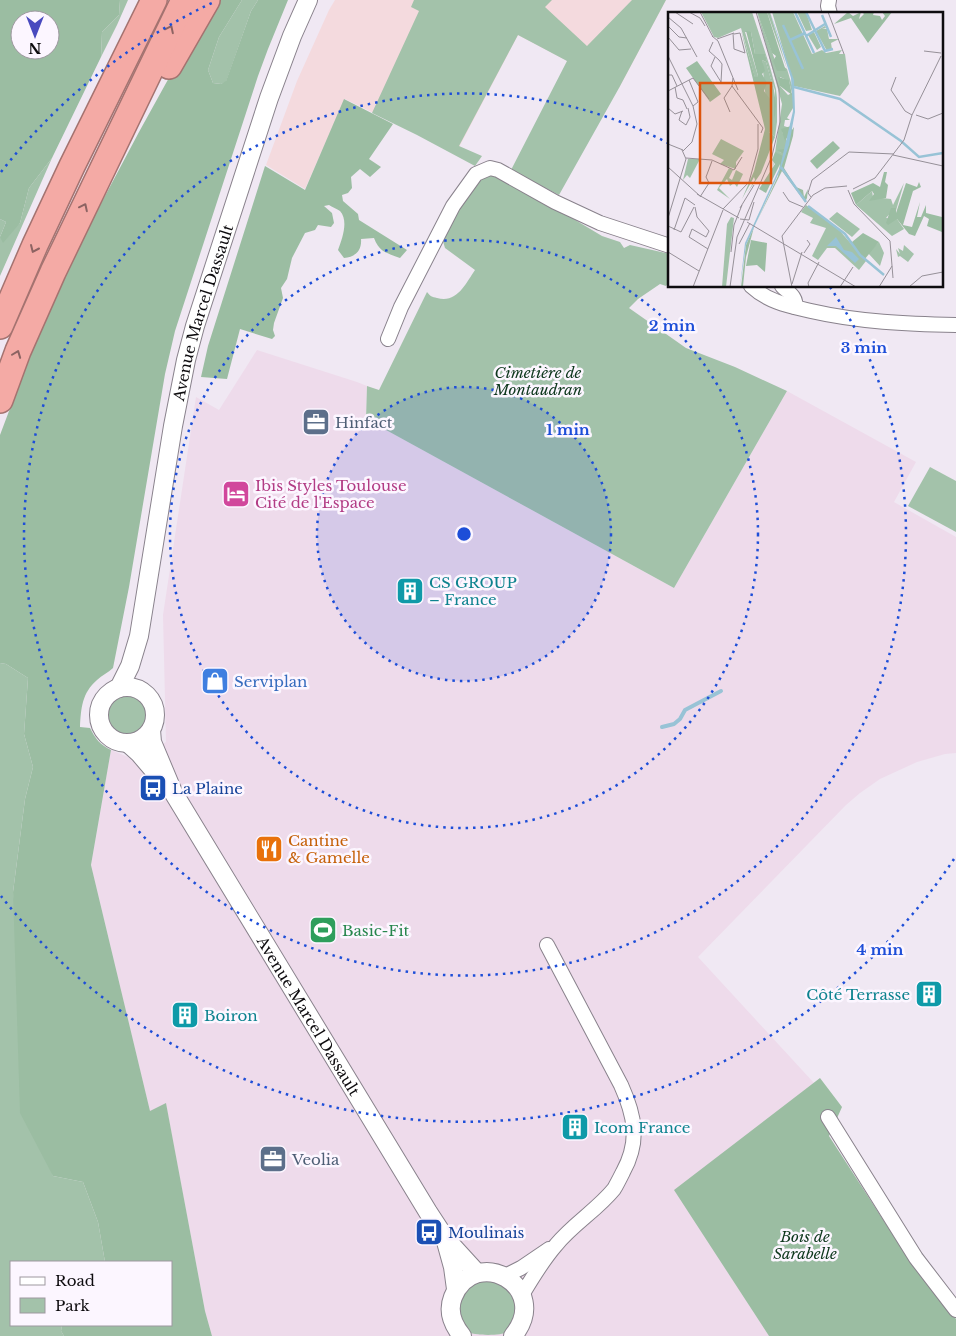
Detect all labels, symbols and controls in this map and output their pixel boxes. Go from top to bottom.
north arrow [10,10,60,60]
inset map [668,12,944,288]
one-way arrow [164,25,174,34]
text: N [28,39,42,57]
one-way arrow [78,203,88,212]
street label: Avenue Marcel Dassault [168,222,237,403]
one-way arrow [29,244,40,253]
text: 2 min [649,316,695,335]
text: 3 min [841,338,887,357]
one-way arrow [11,351,21,359]
park label: Cimetière de Montaudran [493,363,582,399]
office icon: Hinfact [301,407,331,437]
place label: Hinfact [335,413,393,432]
text: 1 min [546,420,590,439]
place label: Ibis Styles Toulouse Cité de l'Espace [255,476,407,512]
hotel icon: Ibis Styles Toulouse Cité de l'Espace [221,479,251,509]
centre of rings [455,525,473,543]
place label: CS GROUP – France [429,573,517,609]
building icon: CS GROUP – France [395,576,425,606]
shop icon: Serviplan [200,666,230,696]
place label: Serviplan [234,672,307,691]
bus stop icon: La Plaine [138,773,168,803]
place label: La Plaine [172,779,243,798]
place label: Cantine & Gamelle [288,831,370,867]
restaurant icon: Cantine & Gamelle [254,834,284,864]
sports icon: Basic-Fit [308,915,338,945]
place label: Basic-Fit [342,921,410,940]
street label: Avenue Marcel Dassault [253,932,365,1099]
text: 4 min [857,940,904,959]
building icon: Côté Terrasse [914,979,944,1009]
place label: Côté Terrasse [806,985,910,1004]
building icon: Boiron [170,1000,200,1030]
place label: Boiron [204,1006,258,1025]
building icon: Icom France [560,1112,590,1142]
place label: Icom France [594,1118,690,1137]
office icon: Veolia [258,1144,288,1174]
place label: Veolia [291,1150,340,1169]
bus stop icon: Moulinais [414,1217,444,1247]
place label: Moulinais [448,1223,525,1242]
park label: Bois de Sarabelle [773,1227,837,1263]
legend [10,1261,172,1326]
text: Road [55,1271,95,1290]
text: Park [55,1296,91,1315]

